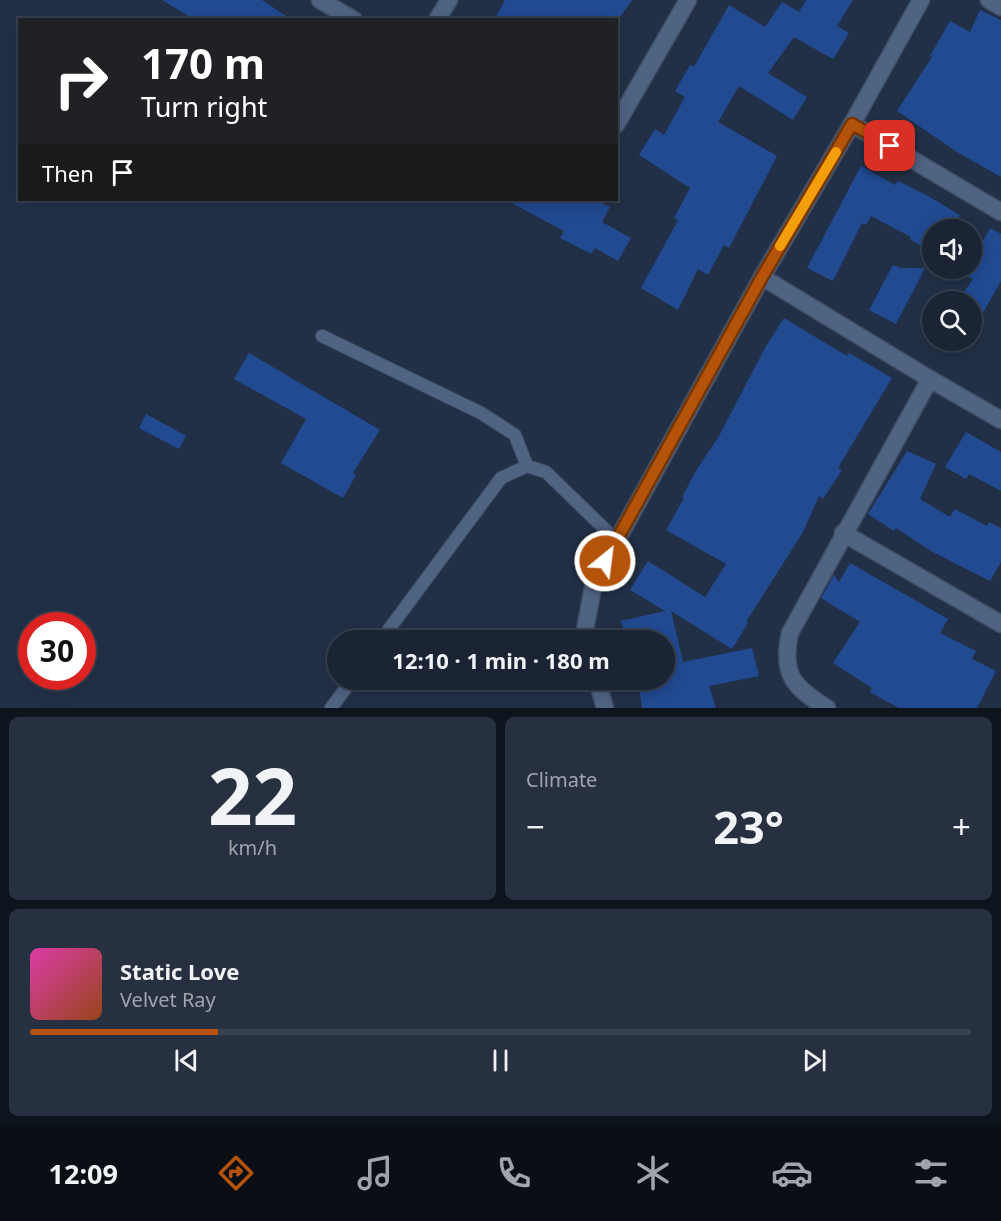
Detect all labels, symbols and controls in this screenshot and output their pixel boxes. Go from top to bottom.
text: 170 m [141,34,265,91]
icon: right [42,42,120,120]
text: Turn right [141,88,267,125]
pin [864,120,915,171]
icon: arrive [873,129,906,162]
icon: arrive [106,156,139,189]
text: Then [42,158,94,188]
map controls [922,219,982,351]
button: sound [922,219,982,279]
button: search [922,291,982,351]
position arrow [573,529,637,593]
speed limit sign: 30 [18,612,96,690]
text: 12:10 · 1 min · 180 m [392,645,610,675]
text: 22 [208,742,297,848]
text: Climate [526,766,597,793]
text: 23° [713,796,784,857]
text: − [526,804,545,849]
text: + [952,804,971,849]
text: km/h [228,834,277,861]
text: Static Love [120,956,239,986]
text: Velvet Ray [120,986,216,1013]
icon: previous [170,1044,203,1077]
icon: pause [484,1044,517,1077]
icon: next [798,1044,831,1077]
icon: directions [215,1152,257,1194]
icon: music [354,1152,396,1194]
icon: phone [493,1152,535,1194]
icon: climate [632,1152,674,1194]
icon: car [771,1152,813,1194]
icon: filters [910,1152,952,1194]
text: 12:09 [49,1155,118,1192]

